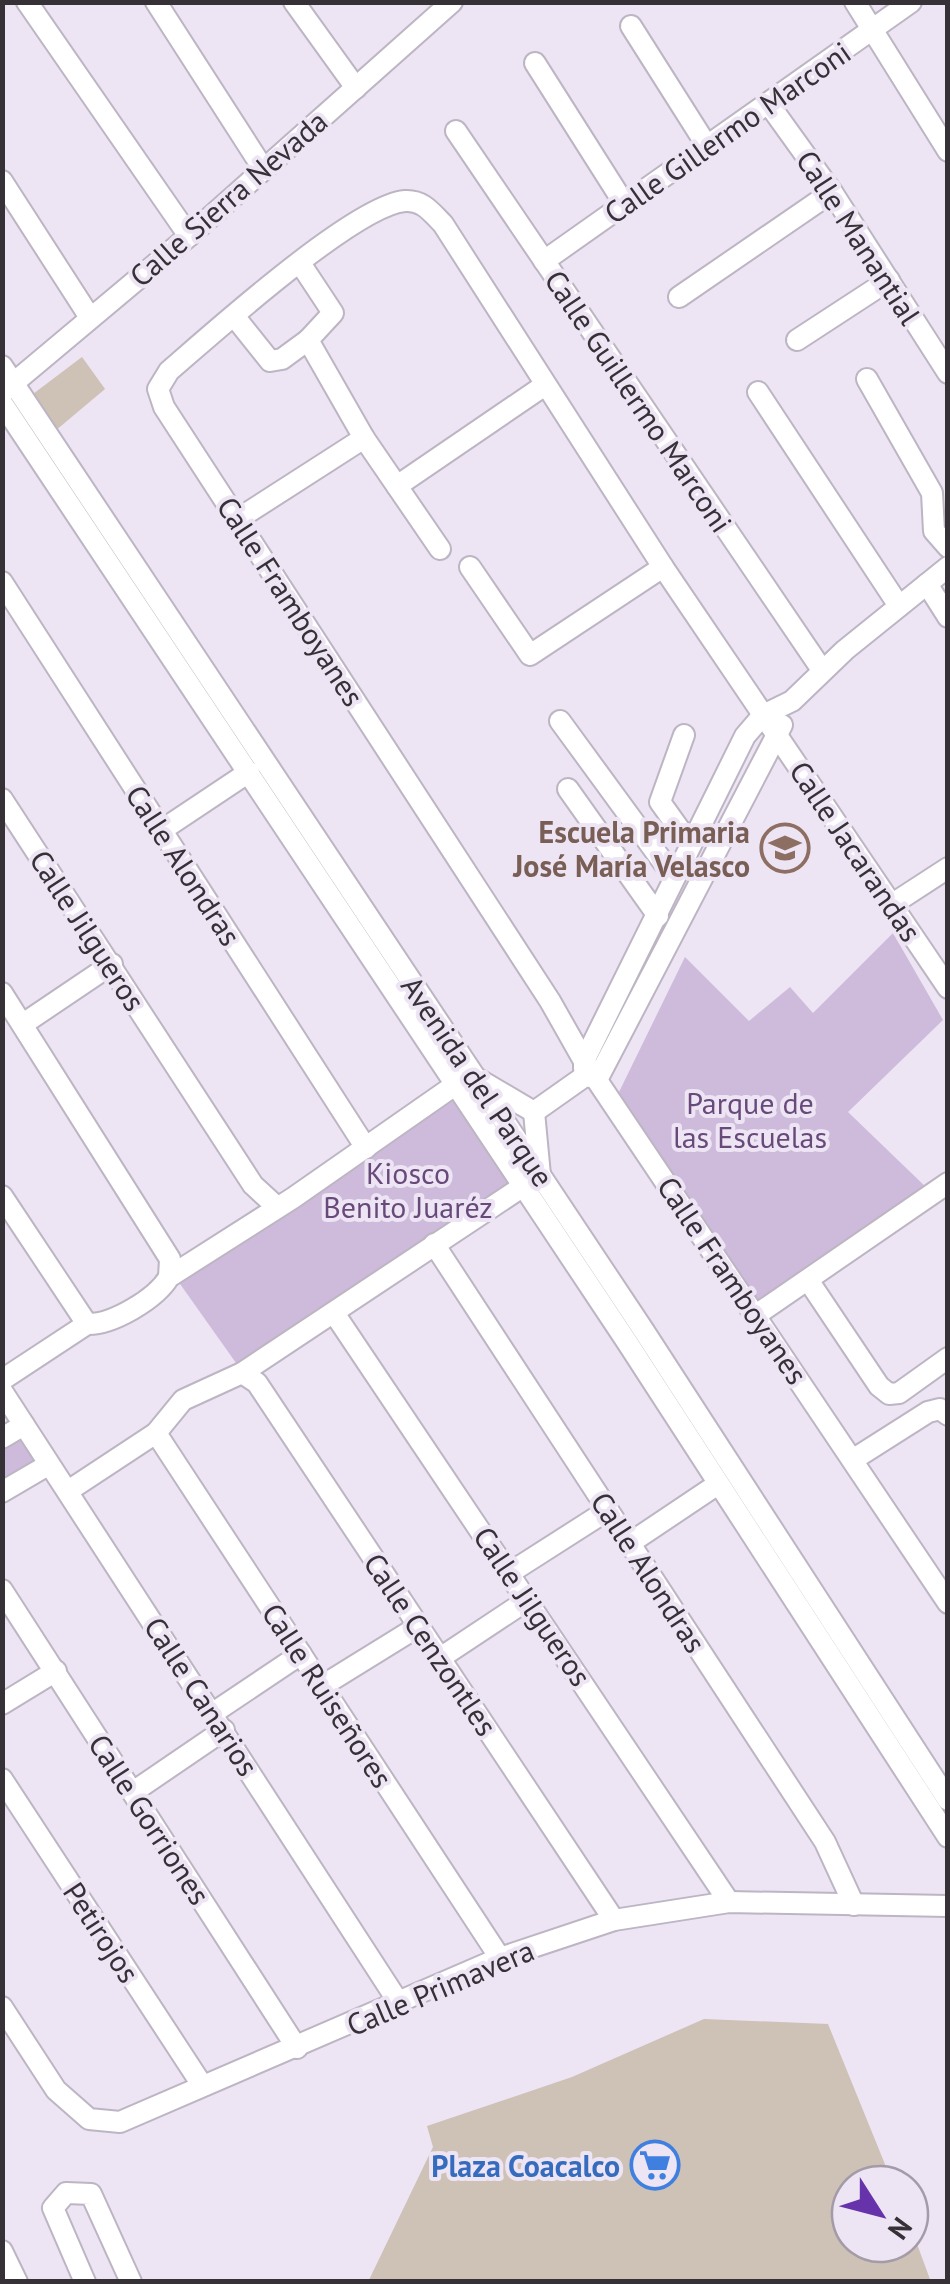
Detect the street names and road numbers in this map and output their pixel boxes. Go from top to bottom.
street label: Calle Gillermo Marconi [596,32,858,232]
street label: Calle Sierra Nevada [121,101,335,295]
street label: Calle Manantial [788,142,930,332]
street label: Calle Guillermo Marconi [537,262,741,540]
street label: Calle Framboyanes [209,489,373,713]
street label: Calle Jacarandas [781,753,931,949]
street label: Calle Alondras [118,777,250,953]
street label: Calle Jilgueros [21,842,155,1018]
street label: Avenida del Parque [393,968,563,1194]
street label: Calle Framboyanes [649,1169,817,1391]
street label: Calle Alondras [583,1484,715,1660]
street label: Calle Jilgueros [465,1519,601,1693]
street label: Calle Cenzontles [355,1545,507,1743]
street label: Calle Ruiseñores [254,1595,402,1795]
street label: Calle Canarios [136,1609,268,1783]
street label: Calle Gorriones [80,1726,220,1912]
street label: Petirojos [55,1874,149,1990]
street label: Calle Primavera [340,1930,540,2044]

